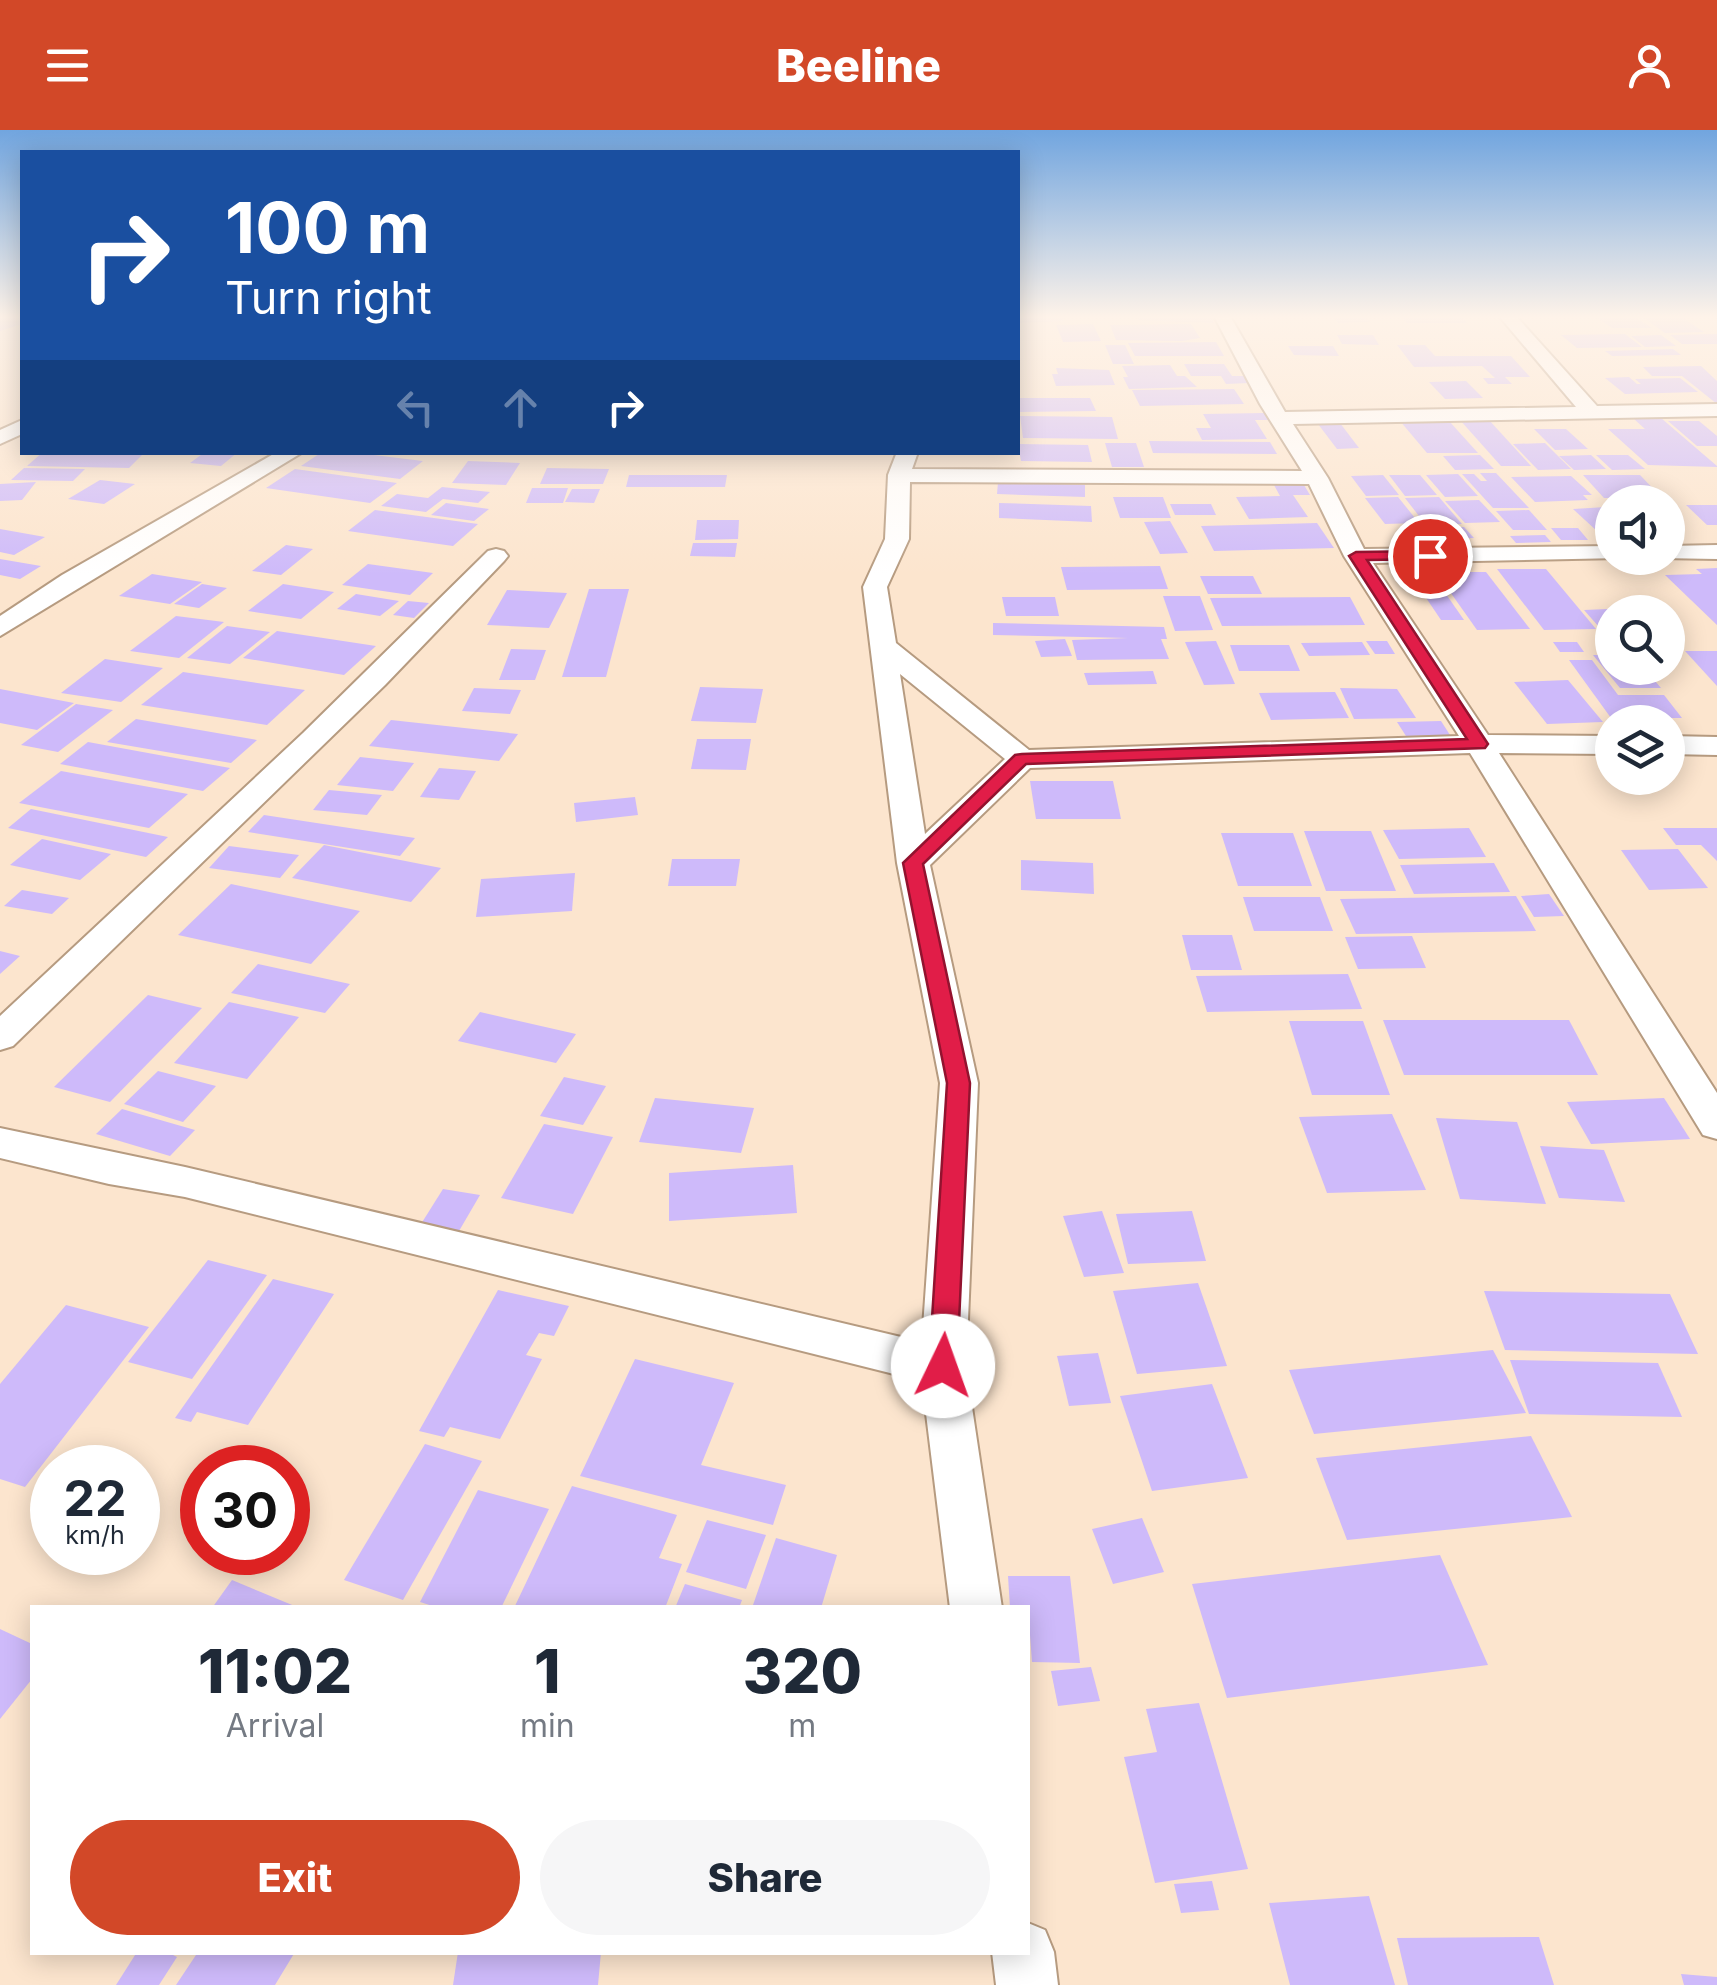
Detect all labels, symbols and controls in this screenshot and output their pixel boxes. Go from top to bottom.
icon: menu [40,38,95,93]
text: Beeline [776,38,941,93]
icon: person [1622,38,1677,93]
text: 100 m [225,185,430,270]
icon: right [60,190,190,320]
text: Turn right [225,270,432,325]
icon: left [388,380,443,435]
icon: ahead [493,380,548,435]
icon: right [598,380,653,435]
map controls [1595,485,1685,795]
button: sound [1595,485,1685,575]
pin [1388,514,1473,599]
icon: arrive [1403,529,1458,584]
button: search [1595,595,1685,685]
button: layers [1595,705,1685,795]
position arrow [891,1314,995,1418]
speed limit sign: 30 [180,1445,310,1575]
text: 22 [64,1468,127,1528]
text: km/h [65,1520,125,1550]
text: 11:02 [198,1635,352,1707]
text: 1 [534,1635,561,1707]
text: 320 [743,1635,862,1707]
text: Arrival [226,1706,324,1745]
text: min [520,1706,575,1745]
text: m [788,1706,816,1745]
button: Exit [70,1820,520,1935]
button: Share [540,1820,990,1935]

